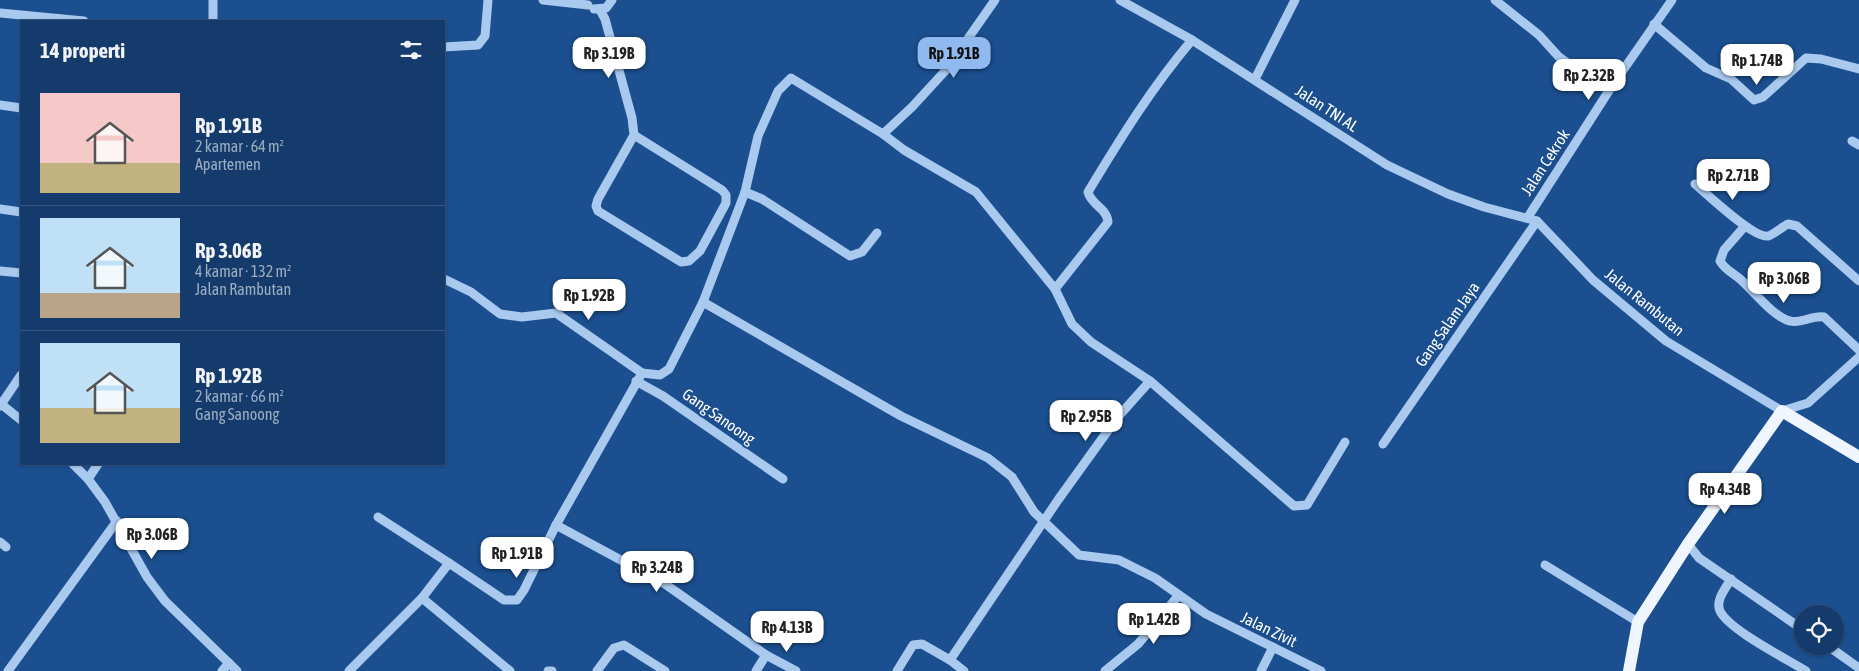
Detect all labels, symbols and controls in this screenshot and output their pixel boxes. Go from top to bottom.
icon: filters [397,36,425,64]
pin: Rp 3.19B [557,36,661,79]
pin: Rp 1.91B [902,36,1006,79]
text: 14 properti [40,38,125,62]
text: Rp 3.19B [584,44,634,62]
text: Rp 1.91B [929,44,979,62]
pin: Rp 1.74B [1705,44,1809,86]
text: Rp 1.74B [1732,51,1782,69]
pin: Rp 2.32B [1537,58,1641,101]
text: Rp 2.32B [1564,66,1614,84]
street label: Jalan TNI AL [1292,81,1362,135]
icon: home [80,113,140,173]
text: Rp 1.91B [195,113,262,137]
street label: Jalan Cekrok [1517,126,1573,198]
text: 2 kamar · 64 m² [195,137,284,155]
text: Apartemen [195,155,261,173]
pin: Rp 2.71B [1681,158,1785,201]
text: Rp 2.71B [1708,166,1758,184]
icon: home [80,238,140,298]
text: Rp 3.06B [195,238,262,262]
text: 4 kamar · 132 m² [195,262,291,280]
pin: Rp 3.06B [1732,262,1836,304]
street label: Jalan Rambutan [1602,265,1688,339]
text: Rp 3.06B [1759,269,1809,287]
pin: Rp 1.92B [537,278,641,321]
street label: Gang Salam Jaya [1411,278,1484,370]
text: Jalan Rambutan [195,280,291,298]
text: Rp 1.92B [564,286,614,304]
icon: home [80,363,140,423]
text: Rp 1.92B [195,363,262,387]
street label: Gang Sanoong [679,384,759,448]
text: 2 kamar · 66 m² [195,387,284,405]
pin: Rp 2.95B [1034,400,1138,442]
text: Gang Sanoong [195,405,279,423]
text: Rp 2.95B [1061,407,1111,425]
pin: Rp 4.34B [1673,472,1777,515]
text: Rp 4.34B [1700,480,1750,498]
pin: Rp 3.06B [100,518,204,560]
text: Rp 3.06B [127,525,177,543]
pin: Rp 1.91B [465,536,569,579]
text: Rp 1.91B [492,544,542,562]
pin: Rp 3.24B [605,550,709,593]
text: Rp 3.24B [632,558,682,576]
pin: Rp 1.42B [1102,602,1206,645]
map controls [1794,605,1844,655]
button: locate [1794,605,1844,655]
street label: Jalan Zivit [1238,608,1300,650]
pin: Rp 4.13B [735,610,839,653]
text: Rp 1.42B [1129,610,1179,628]
text: Rp 4.13B [762,618,812,636]

